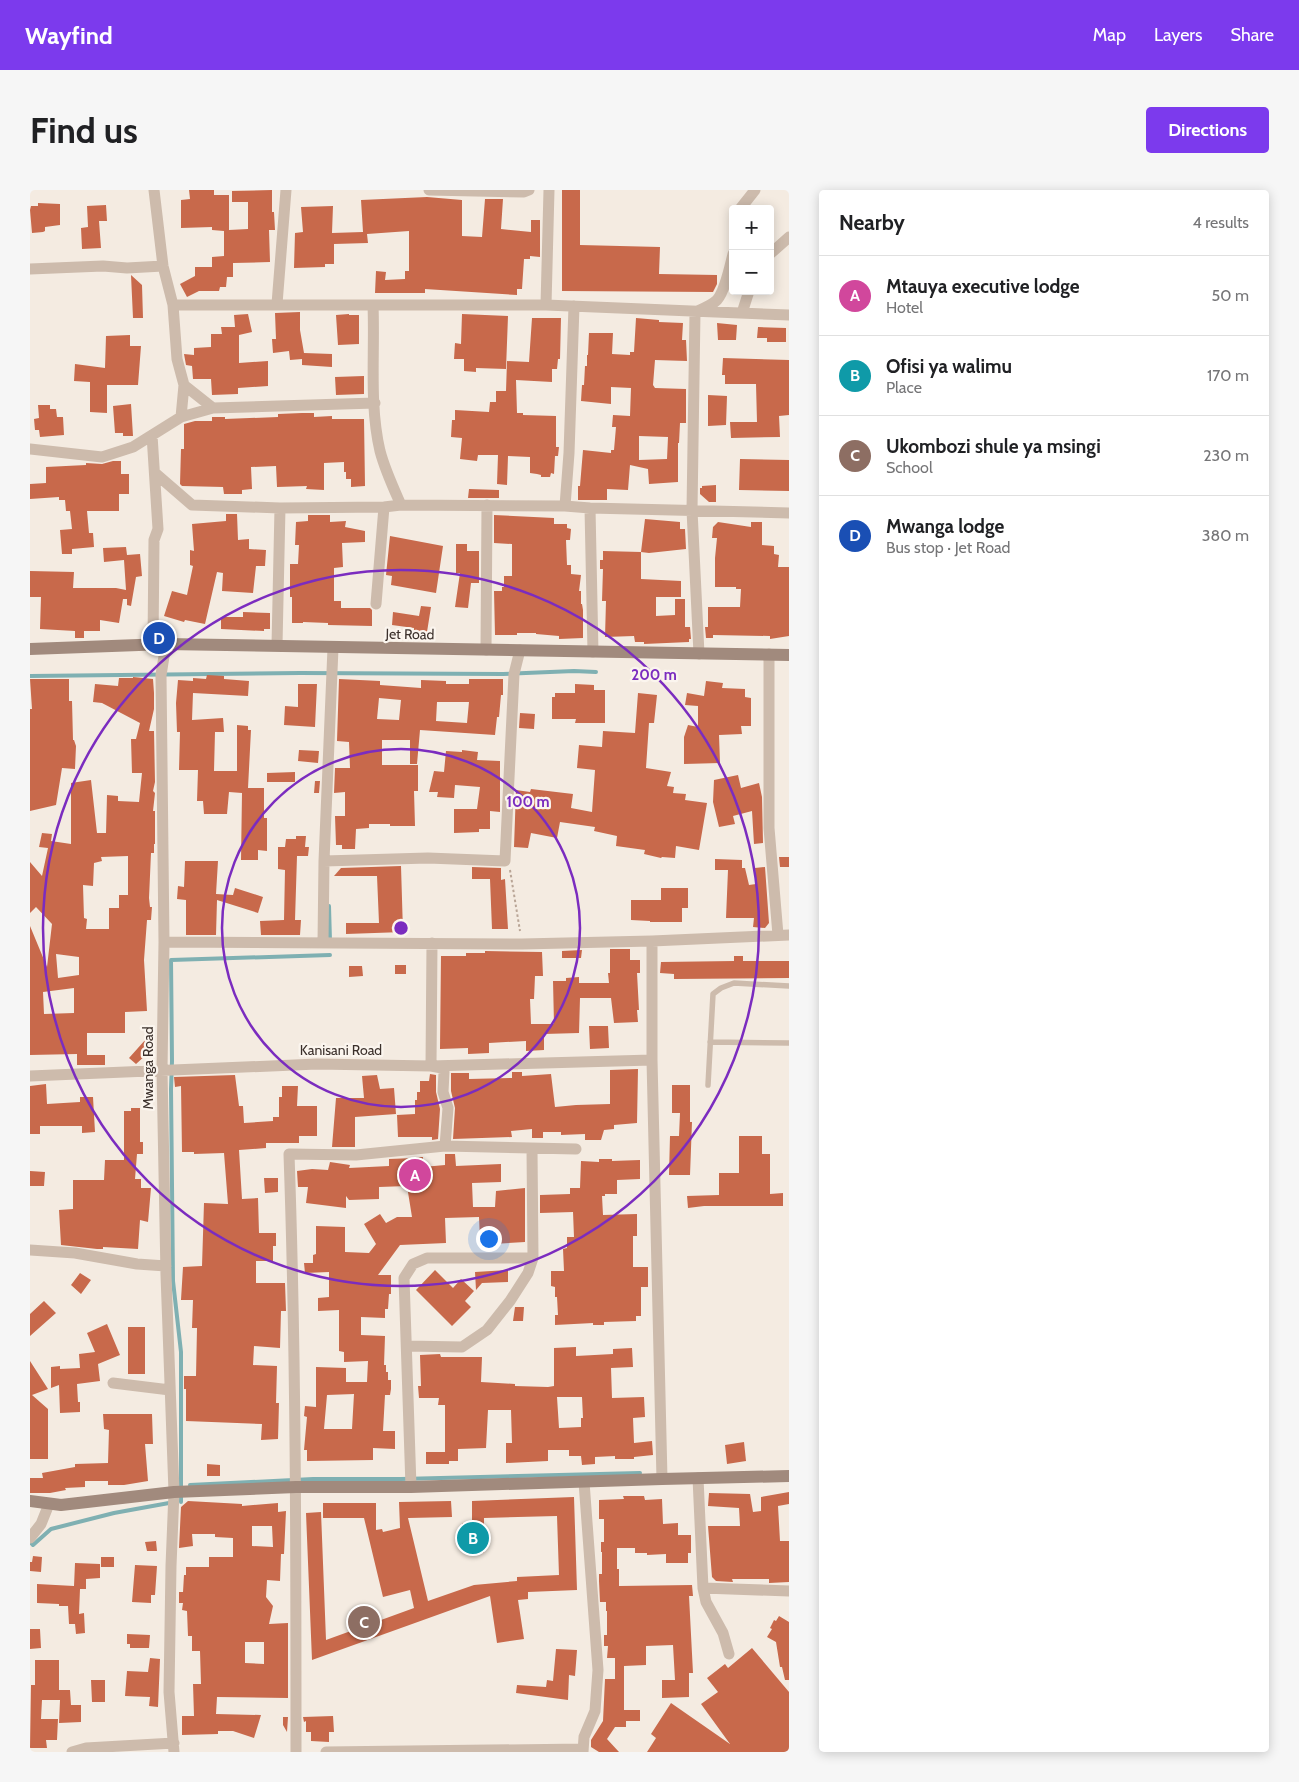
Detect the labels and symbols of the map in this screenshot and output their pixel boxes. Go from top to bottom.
pin: D [143,619,175,657]
street label: Jet Road [384,625,435,643]
text: 200 m [631,666,677,684]
text: 100 m [506,793,550,811]
centre of rings [392,919,410,937]
street label: Mwanga Road [139,1027,157,1109]
street label: Kanisani Road [300,1041,382,1059]
pin: A [399,1156,431,1194]
your location [476,1226,502,1252]
pin: B [457,1519,489,1557]
pin: C [348,1603,380,1641]

